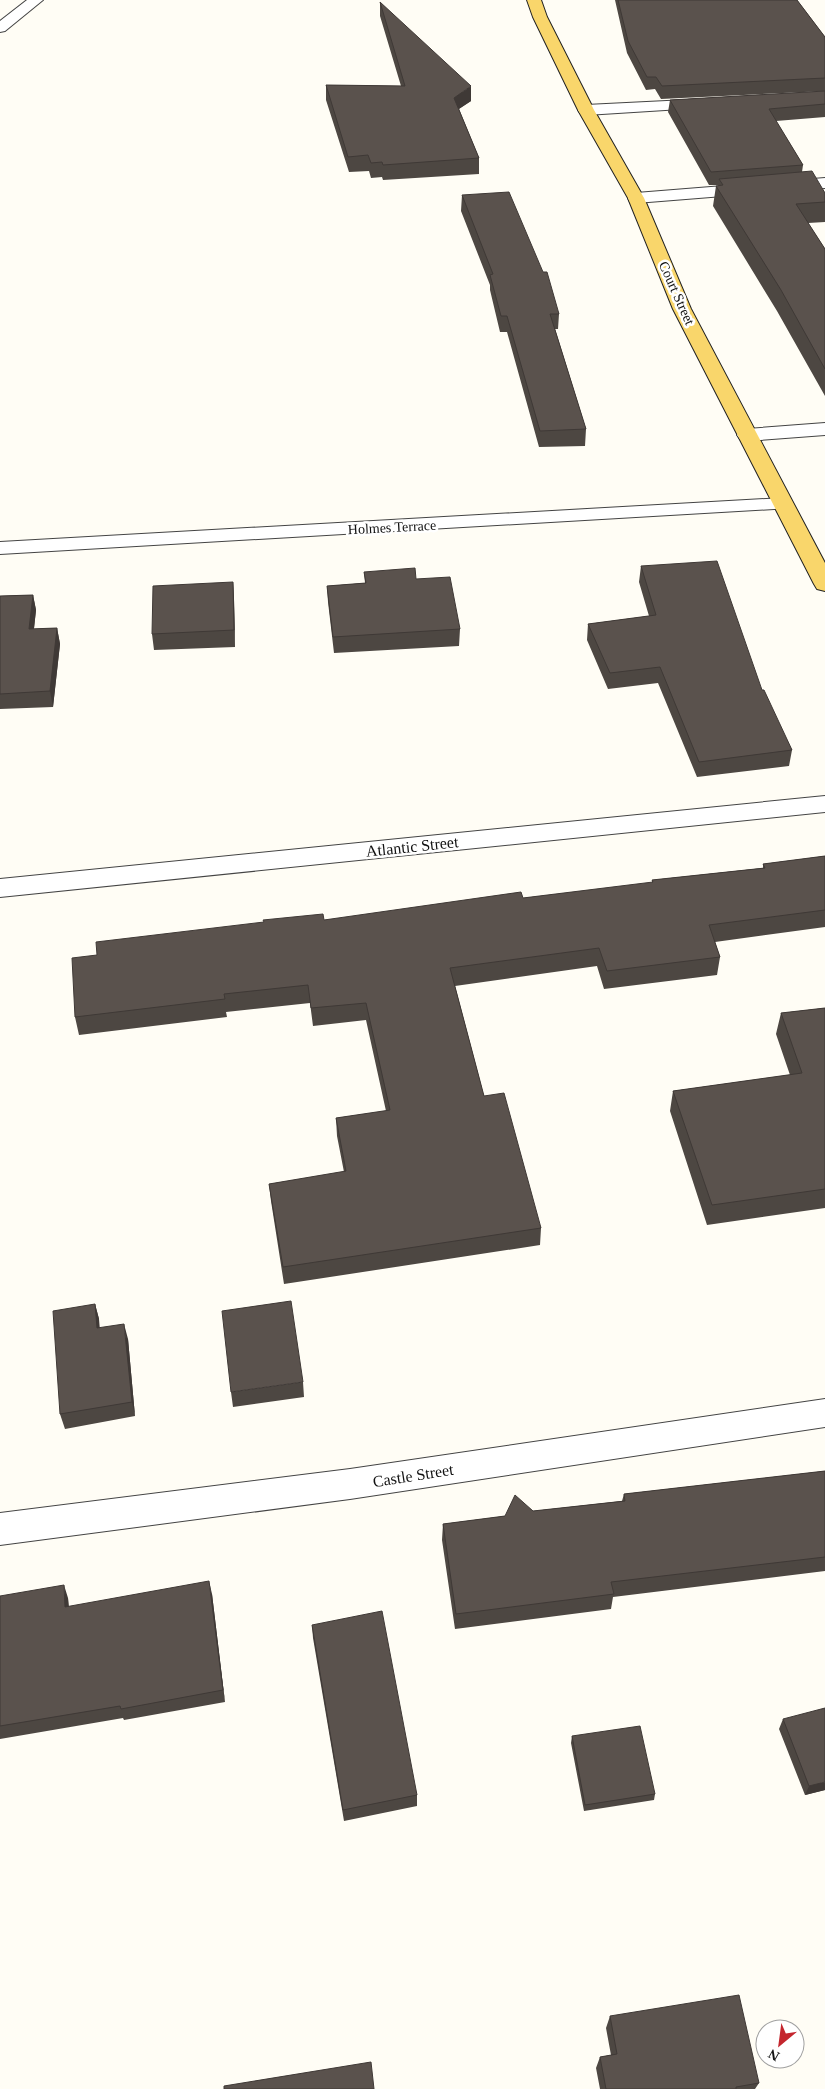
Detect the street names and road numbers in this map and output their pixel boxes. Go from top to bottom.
street label: Court Street [656,259,697,327]
street label: Holmes Terrace [347,518,437,537]
street label: Atlantic Street [365,833,460,860]
street label: Castle Street [372,1461,455,1490]

